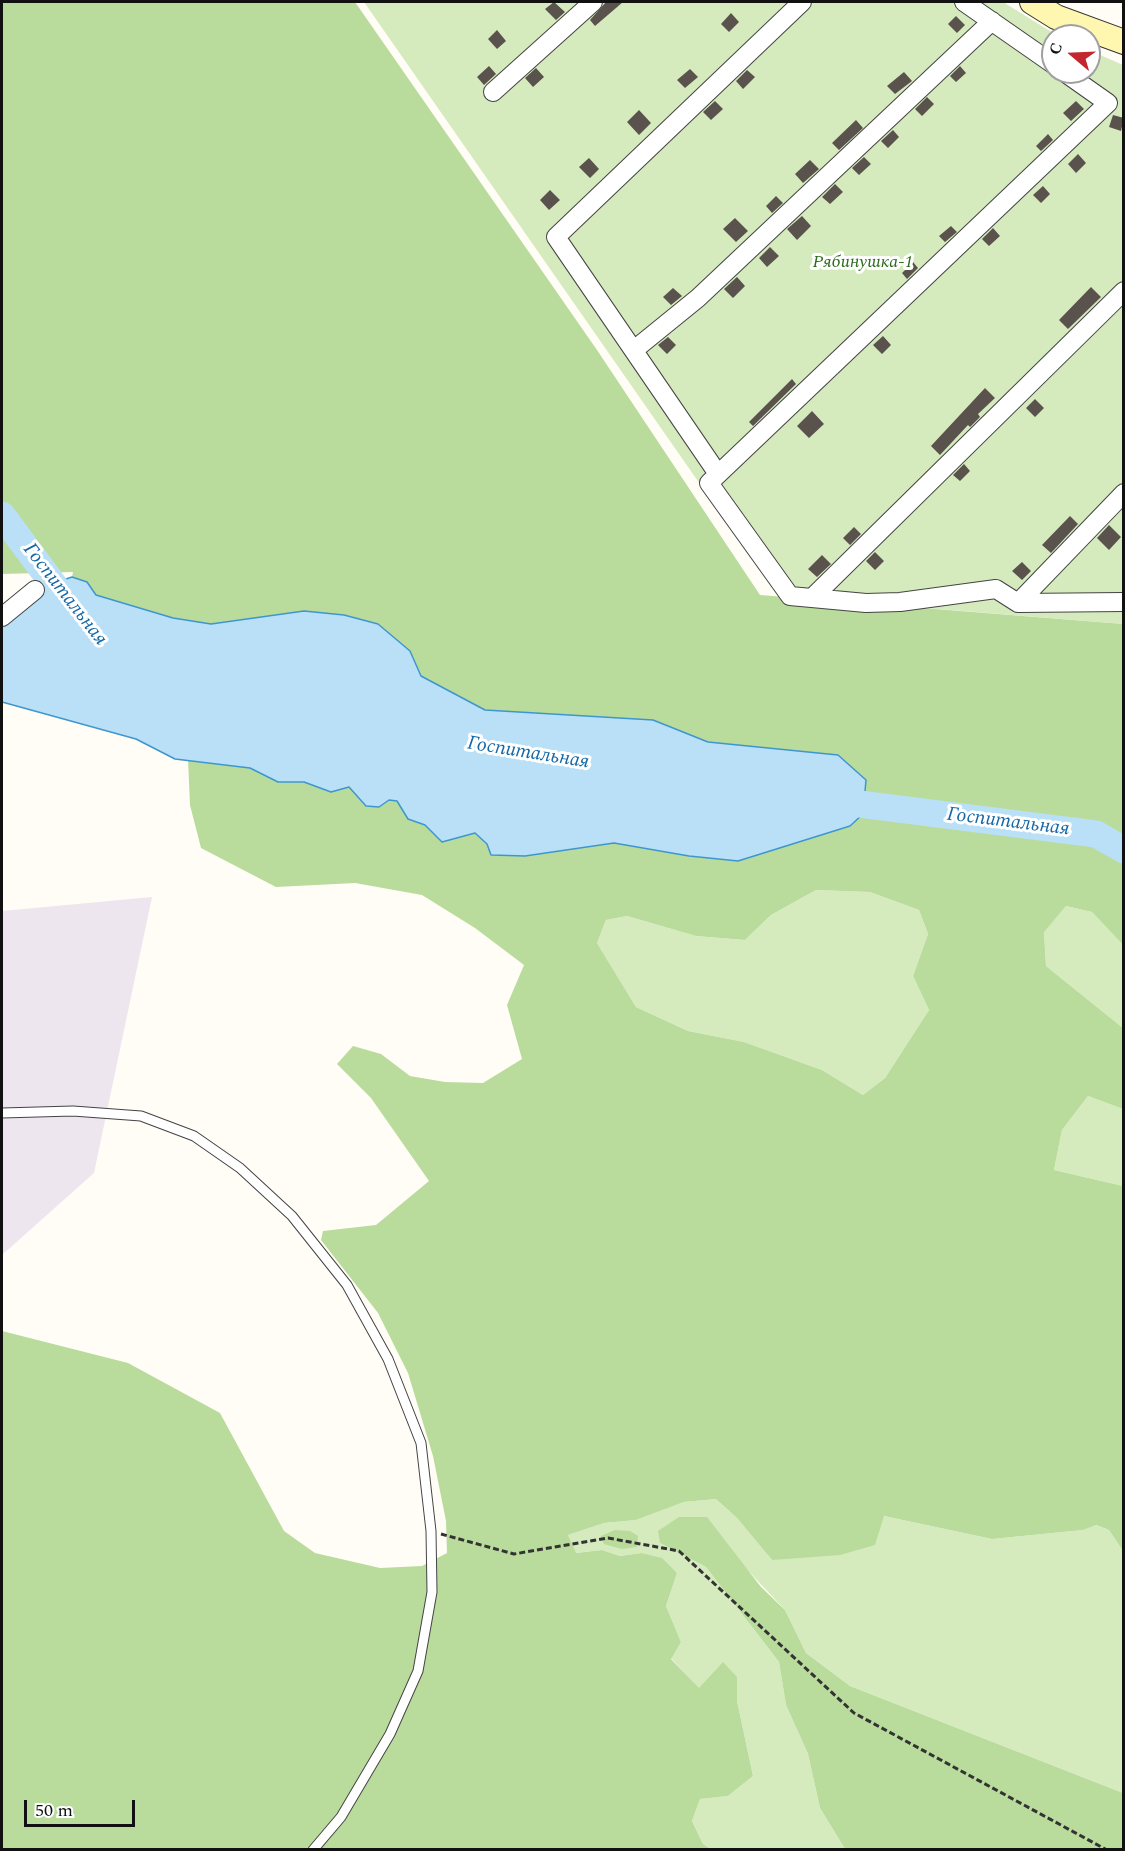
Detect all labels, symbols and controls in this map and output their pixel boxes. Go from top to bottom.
north arrow [1041,24,1101,84]
text: С [1043,40,1069,58]
park label: Рябинушка-1 [812,252,914,274]
water label: Госпитальная [17,539,111,651]
water label: Госпитальная [465,733,591,775]
water label: Госпитальная [945,804,1071,842]
scale bar [27,1788,138,1826]
text: 50 m [35,1797,73,1824]

